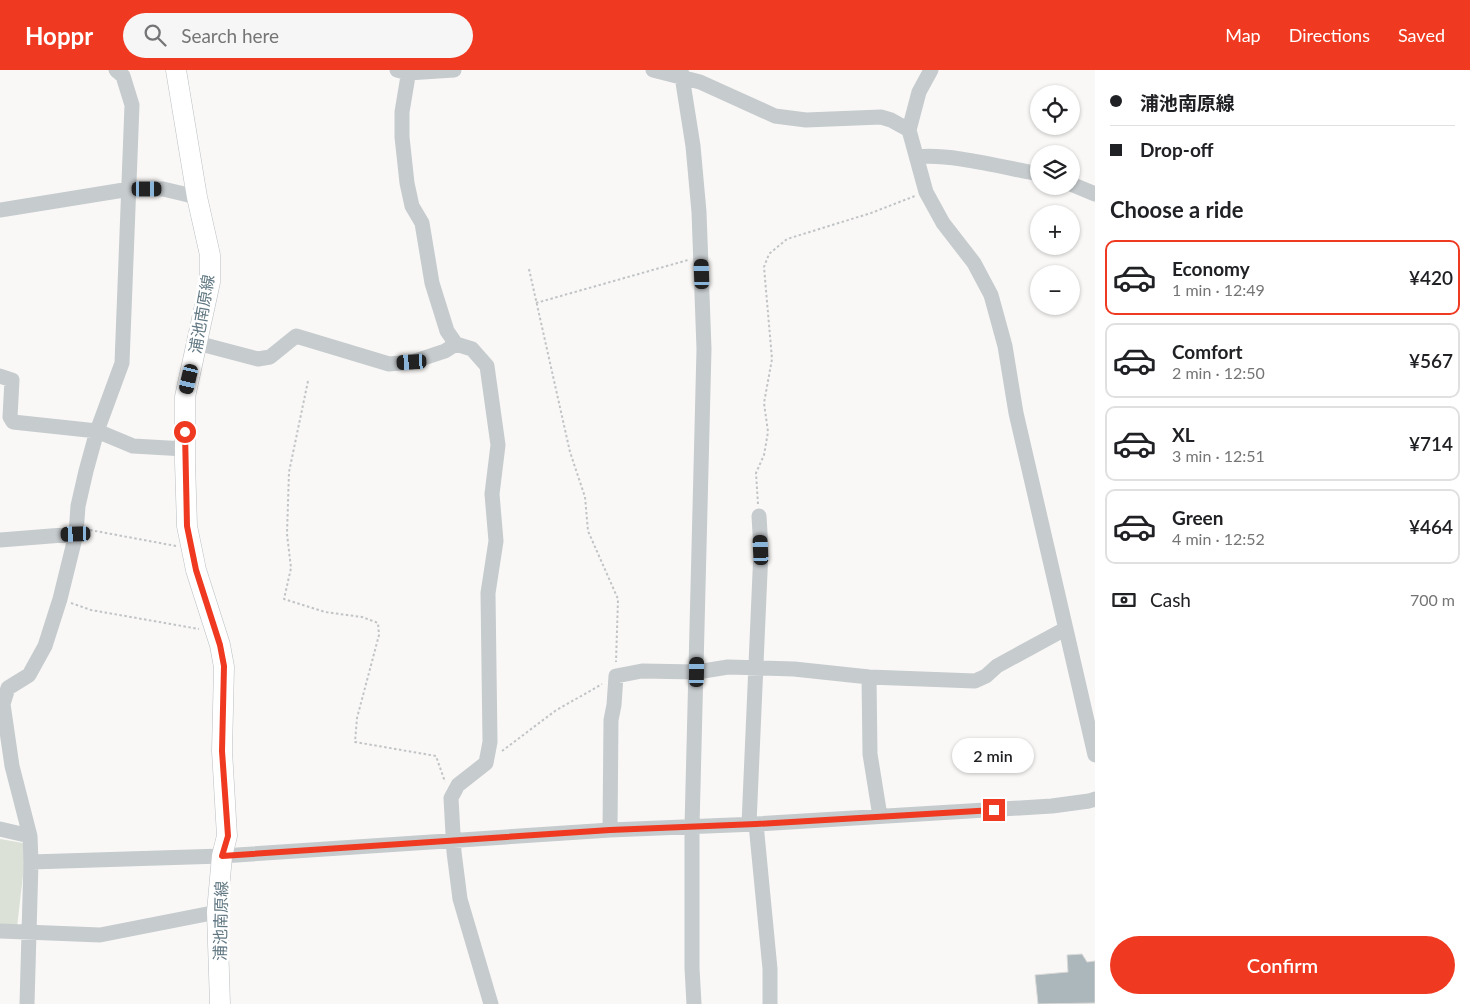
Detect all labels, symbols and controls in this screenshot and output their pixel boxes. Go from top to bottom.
search box [123,13,473,58]
text: Hoppr [25,21,93,50]
icon: search [141,21,169,49]
text: Search here [181,24,279,47]
text: Map [1225,24,1261,46]
text: Directions [1289,24,1370,46]
text: Saved [1398,24,1445,46]
map controls [1030,85,1080,315]
button: locate [1030,85,1080,135]
text: 浦池南原線 [1140,91,1235,114]
text: Drop-off [1140,138,1214,161]
button: layers [1030,145,1080,195]
car [132,182,162,197]
text: Choose a ride [1110,196,1244,223]
button: + [1030,205,1080,255]
icon: car [1112,255,1157,300]
text: Economy [1172,257,1250,280]
car [693,259,710,289]
button: − [1030,265,1080,315]
text: ¥420 [1409,266,1453,289]
street label: 浦池南原線 [185,273,217,355]
text: 1 min · 12:49 [1172,280,1265,299]
icon: car [1112,338,1157,383]
text: Comfort [1172,340,1243,363]
text: ¥567 [1409,349,1453,372]
car [396,354,427,370]
car [178,363,199,395]
text: 2 min · 12:50 [1172,363,1265,382]
route start [174,421,196,443]
icon: car [1112,421,1157,466]
text: XL [1172,423,1195,446]
text: ¥714 [1409,432,1453,455]
text: 3 min · 12:51 [1172,446,1265,465]
icon: car [1112,504,1157,549]
text: Green [1172,506,1223,529]
text: ¥464 [1409,515,1453,538]
car [60,526,91,542]
text: 4 min · 12:52 [1172,529,1265,548]
car [752,535,769,565]
icon: cash [1110,586,1138,614]
text: Cash [1150,588,1191,611]
text: 700 m [1410,590,1455,609]
car [689,657,704,687]
callout: 2 min [953,738,1035,772]
text: 2 min [973,746,1013,765]
route end [983,799,1005,821]
street label: 浦池南原線 [210,881,230,961]
button: Confirm [1110,936,1455,994]

